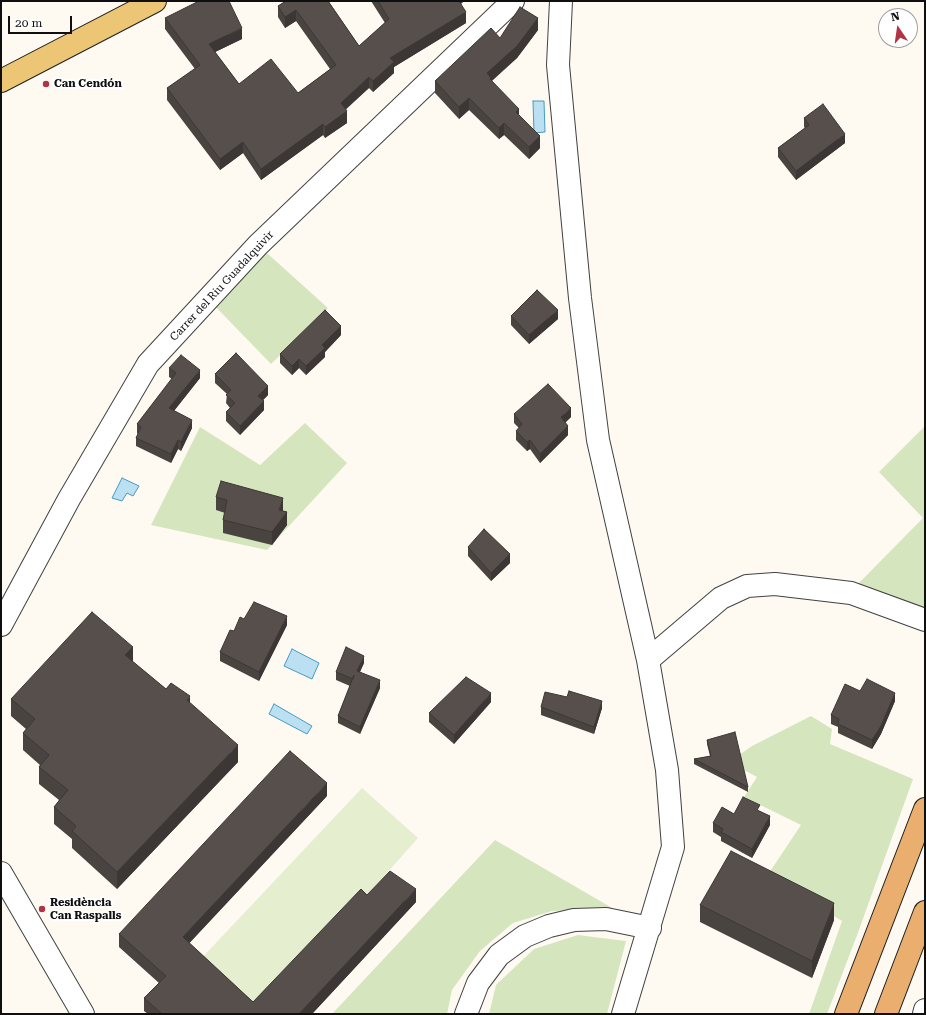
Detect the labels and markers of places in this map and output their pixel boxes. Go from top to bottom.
place label: Can Cendón [54,77,122,91]
marker: Can Cendón [41,79,51,89]
place label: Residència Can Raspalls [50,896,121,922]
marker: Residència Can Raspalls [37,904,47,914]

